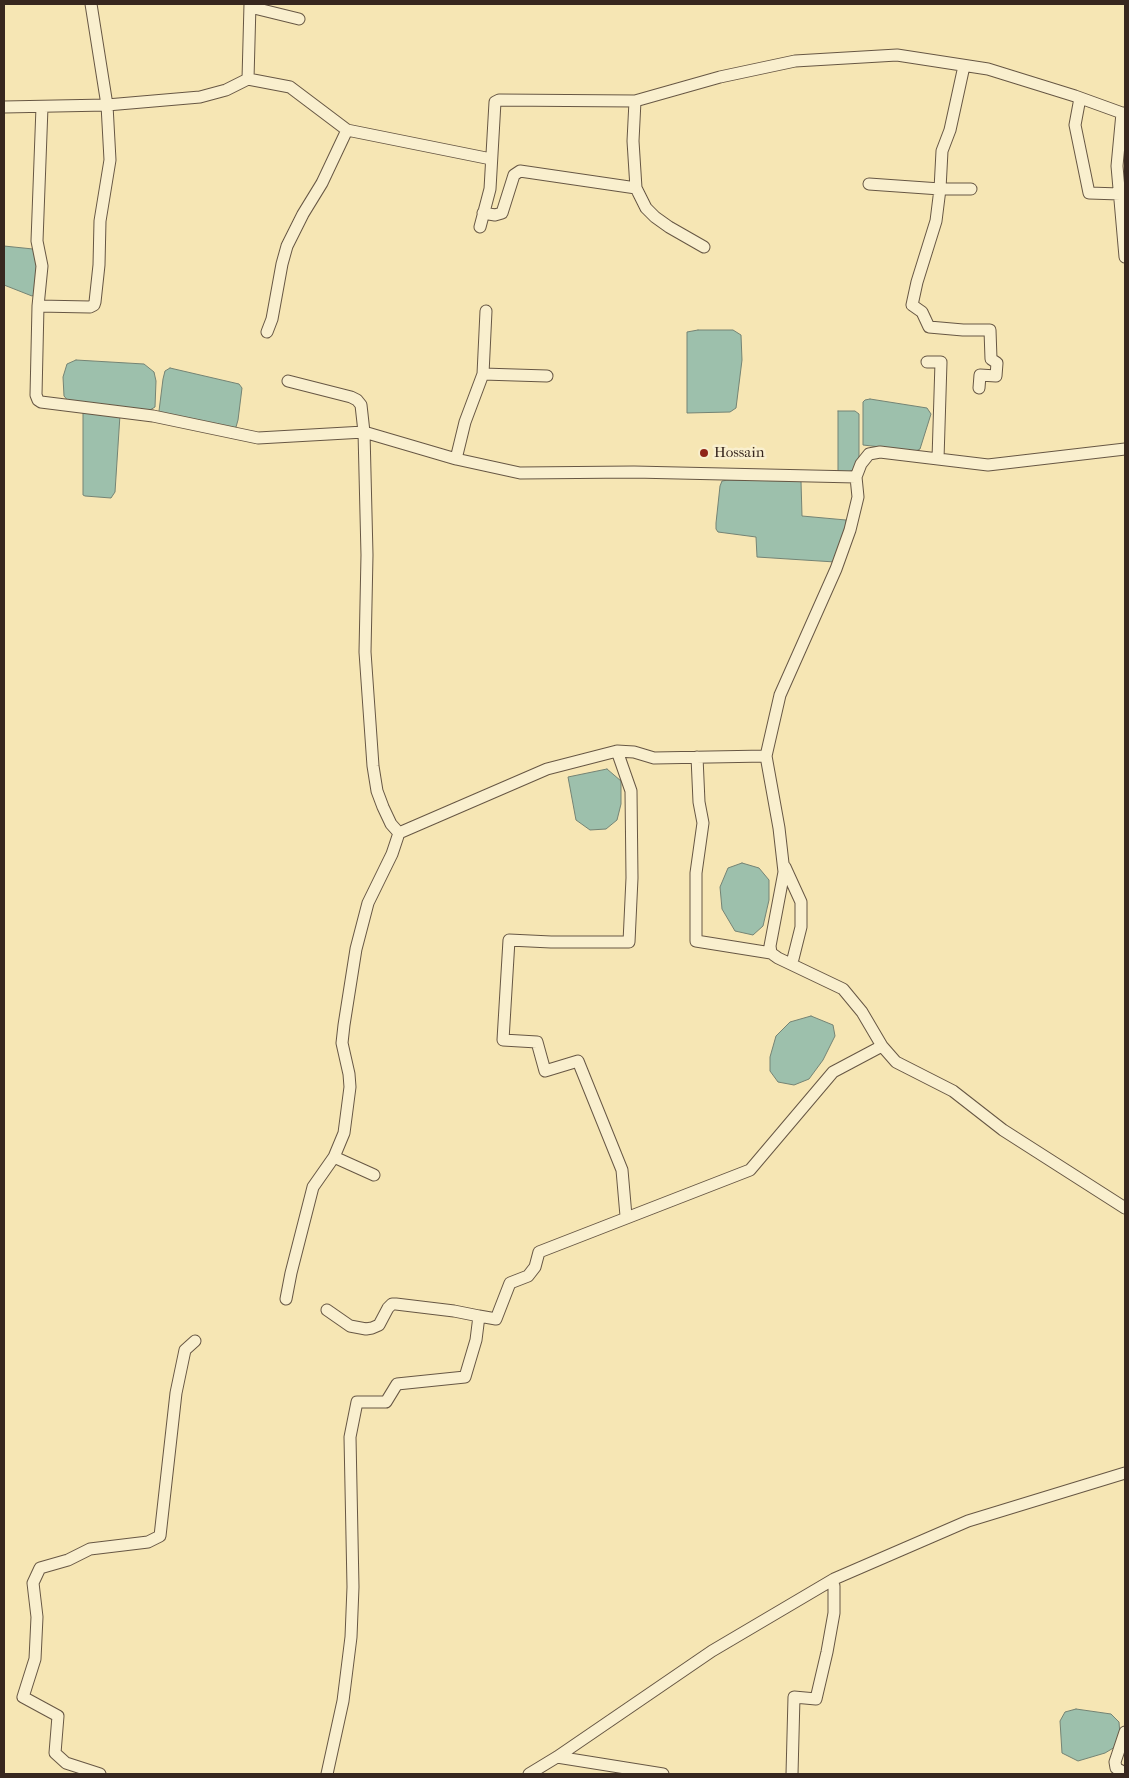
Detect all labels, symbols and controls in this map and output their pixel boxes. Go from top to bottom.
place label: Hossain [714,444,764,462]
marker: Hossain [698,447,710,459]

